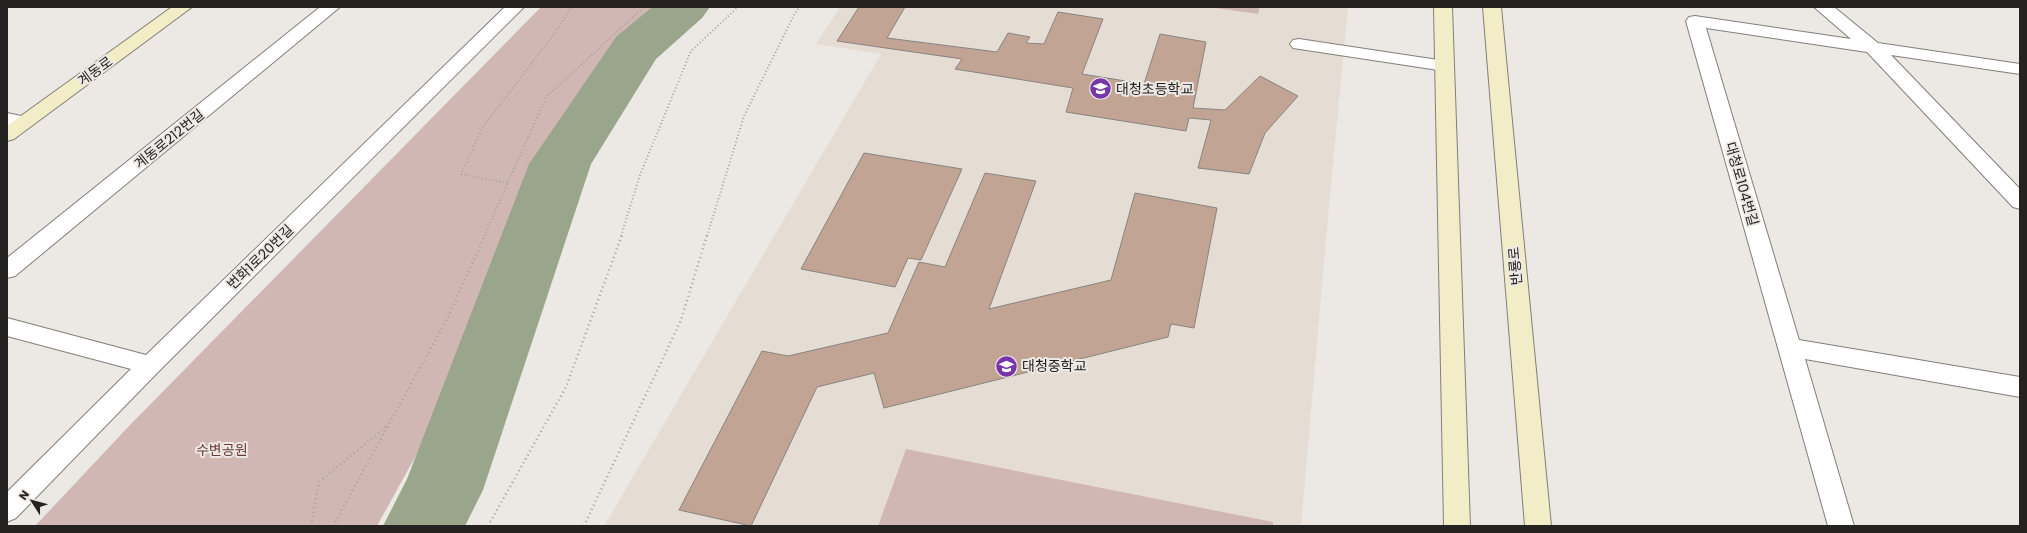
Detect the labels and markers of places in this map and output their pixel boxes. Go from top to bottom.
school or university icon: 대청초등학교 [1088,76,1114,102]
place label: 대청초등학교 [1116,79,1193,99]
school or university icon: 대청중학교 [994,353,1020,379]
place label: 대청중학교 [1022,356,1087,376]

